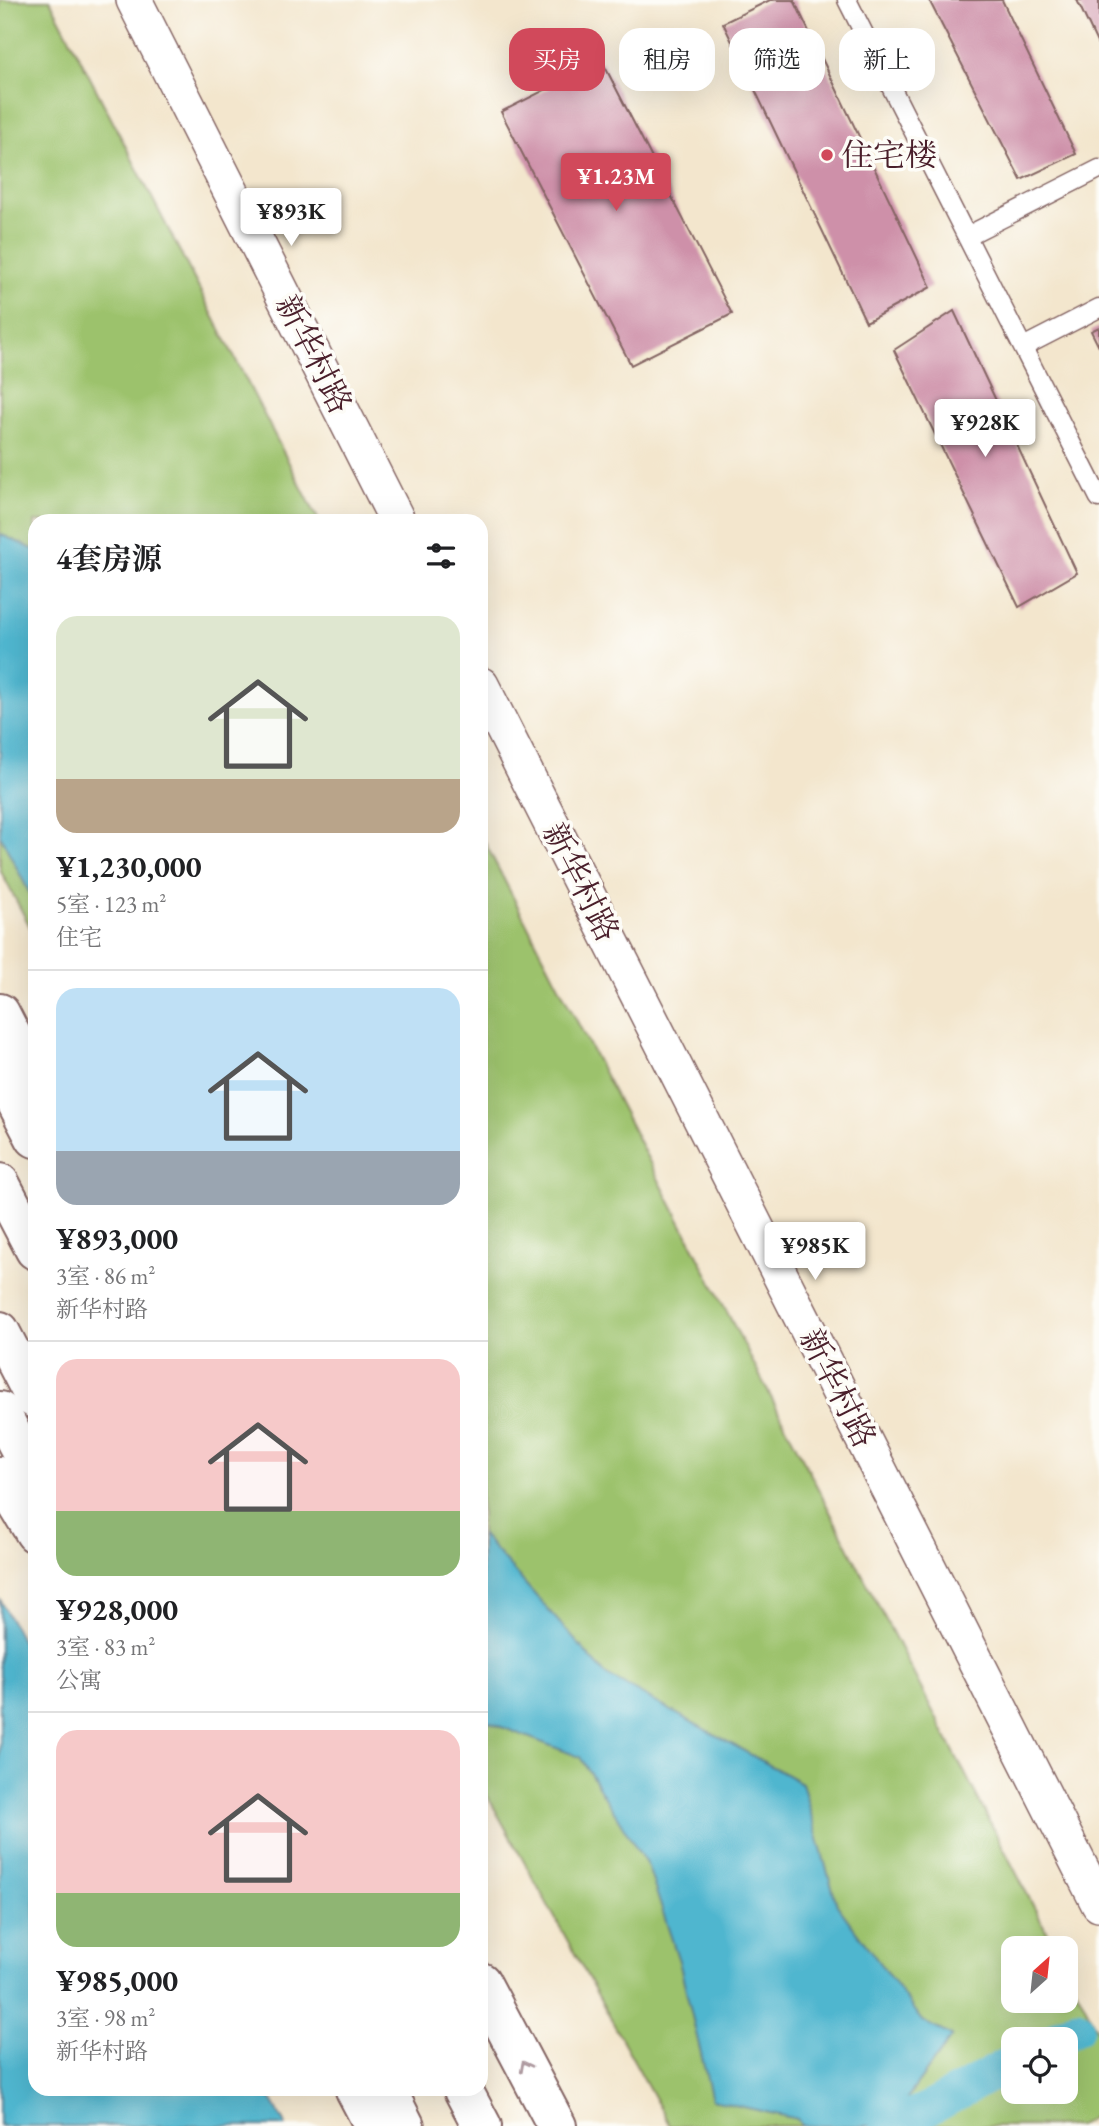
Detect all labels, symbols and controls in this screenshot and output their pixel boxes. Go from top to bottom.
chip: 买房 [509,28,605,91]
chip: 租房 [619,28,715,91]
chip: 筛选 [729,28,825,91]
chip: 新上 [839,28,935,91]
place label: 住宅楼 [841,134,937,176]
marker: 住宅楼 [819,147,835,163]
pin: ¥1.23M [559,154,673,213]
text: ¥1.23M [577,161,655,191]
pin: ¥893K [242,188,340,248]
text: ¥893K [256,196,326,226]
street label: 新华村路 [266,287,362,421]
pin: ¥928K [936,400,1034,459]
text: ¥928K [950,407,1020,437]
icon: filters [422,537,460,575]
text: 4套房源 [56,539,162,578]
icon: home [195,661,321,787]
street label: 新华村路 [533,815,629,949]
text: ¥1,230,000 [56,847,202,886]
text: 5室 · 123 m² [56,889,166,919]
text: 住宅 [56,922,102,952]
icon: home [195,1033,321,1159]
text: ¥893,000 [56,1219,178,1258]
pin: ¥985K [766,1222,864,1282]
text: ¥985K [780,1230,850,1260]
text: 3室 · 86 m² [56,1261,155,1291]
text: 新华村路 [56,1294,148,1324]
street label: 新华村路 [790,1321,886,1455]
icon: home [195,1404,321,1530]
text: ¥928,000 [56,1590,178,1629]
text: 3室 · 83 m² [56,1632,155,1662]
text: 公寓 [56,1665,102,1695]
icon: home [195,1775,321,1901]
north arrow [1001,1936,1078,2012]
map controls [1001,1936,1078,2104]
text: ¥985,000 [56,1961,178,2000]
text: 3室 · 98 m² [56,2003,155,2033]
button: locate [1001,2027,1078,2104]
text: 新华村路 [56,2036,148,2066]
one-way arrow [520,2060,534,2073]

